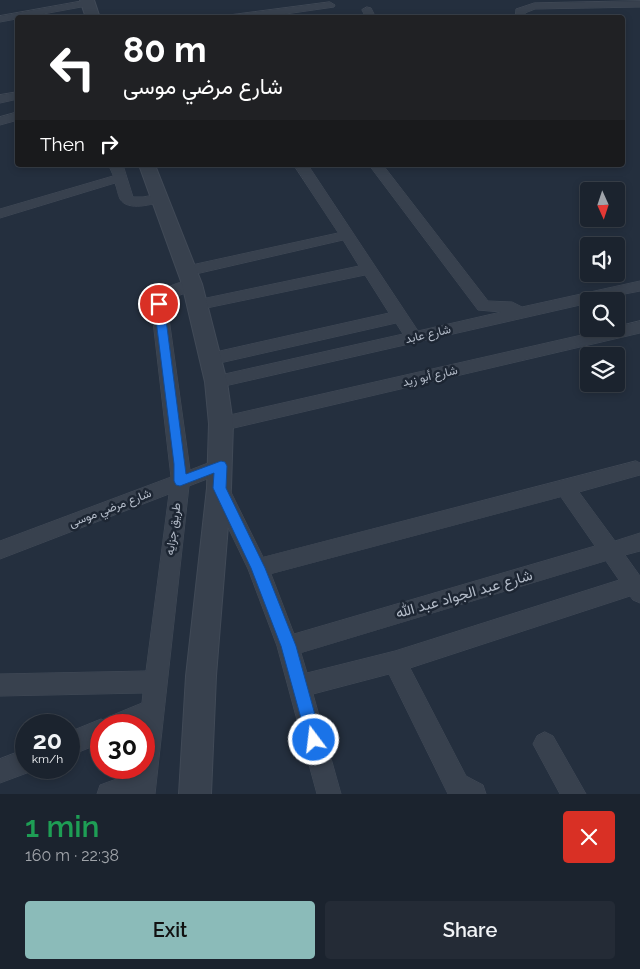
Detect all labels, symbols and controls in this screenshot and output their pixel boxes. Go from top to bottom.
text: 80 m [123,29,207,70]
icon: left [40,35,105,100]
text: شارع مرضي موسى [123,73,283,99]
icon: right [95,130,123,158]
text: Then [40,133,85,155]
north arrow [580,182,625,228]
map controls [580,182,625,392]
button: sound [580,237,625,282]
pin [138,283,180,325]
icon: arrive [145,290,173,318]
button: search [580,292,625,337]
street label: شارع عابد [404,322,453,348]
button: layers [580,347,625,392]
street label: شارع أبو زيد [401,363,459,391]
street label: شارع مرضي موسى [67,486,154,533]
street label: طريق جزايه [162,502,185,556]
street label: شارع عبد الجواد عبد الله [393,566,535,624]
position arrow [287,713,339,765]
speed limit sign: 30 [90,714,155,779]
text: 20 [33,725,62,755]
text: km/h [32,752,63,766]
text: 1 min [25,809,100,844]
button: close [563,811,615,863]
text: 160 m · 22:38 [25,846,119,865]
button: Exit [25,901,315,959]
button: Share [325,901,615,959]

